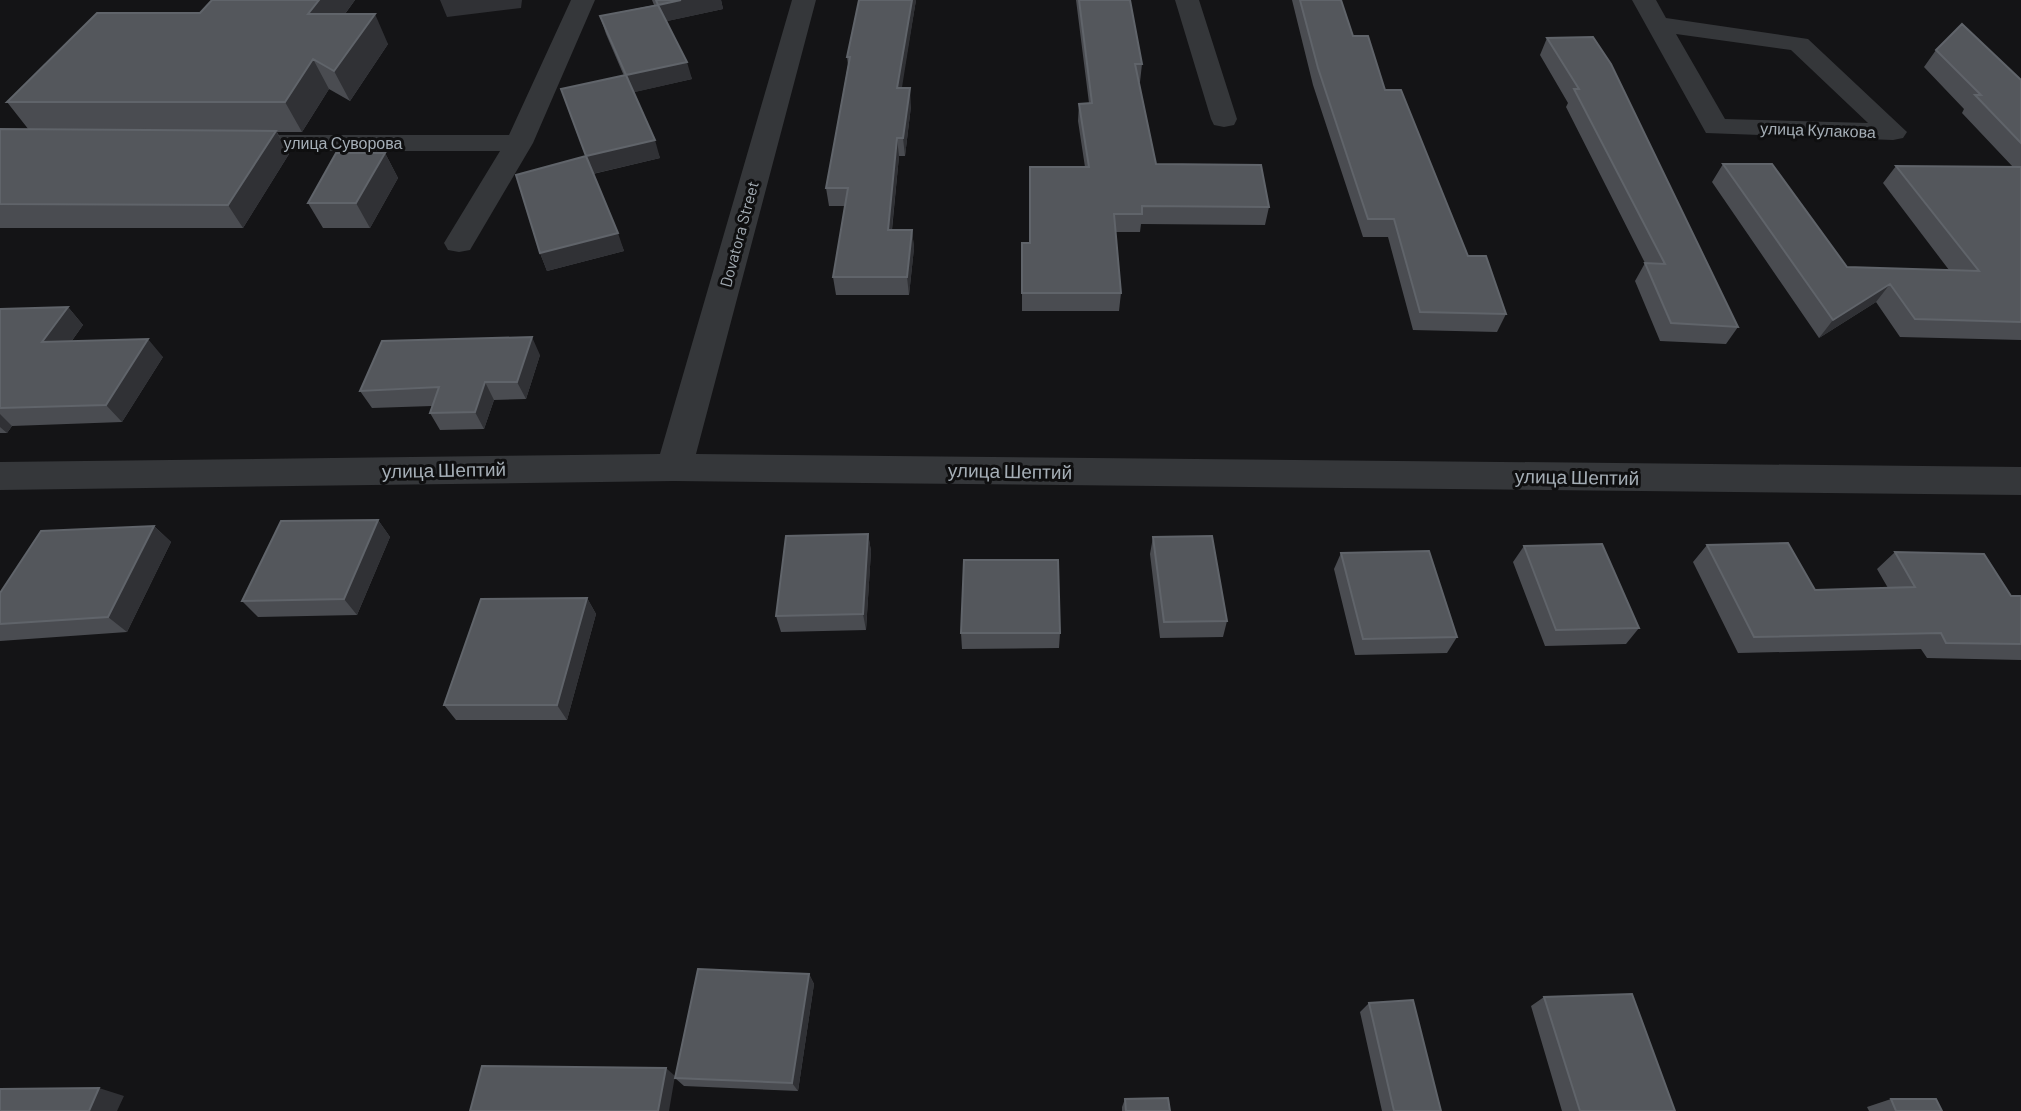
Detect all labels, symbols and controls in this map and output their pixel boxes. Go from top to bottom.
street label: улица Кулакова [1760,118,1876,141]
street label: улица Суворова [284,133,403,152]
street label: Dovatora Street [715,179,762,289]
street label: улица Шептий [382,457,506,482]
street label: улица Шептий [948,458,1072,483]
street label: улица Шептий [1515,464,1639,489]

